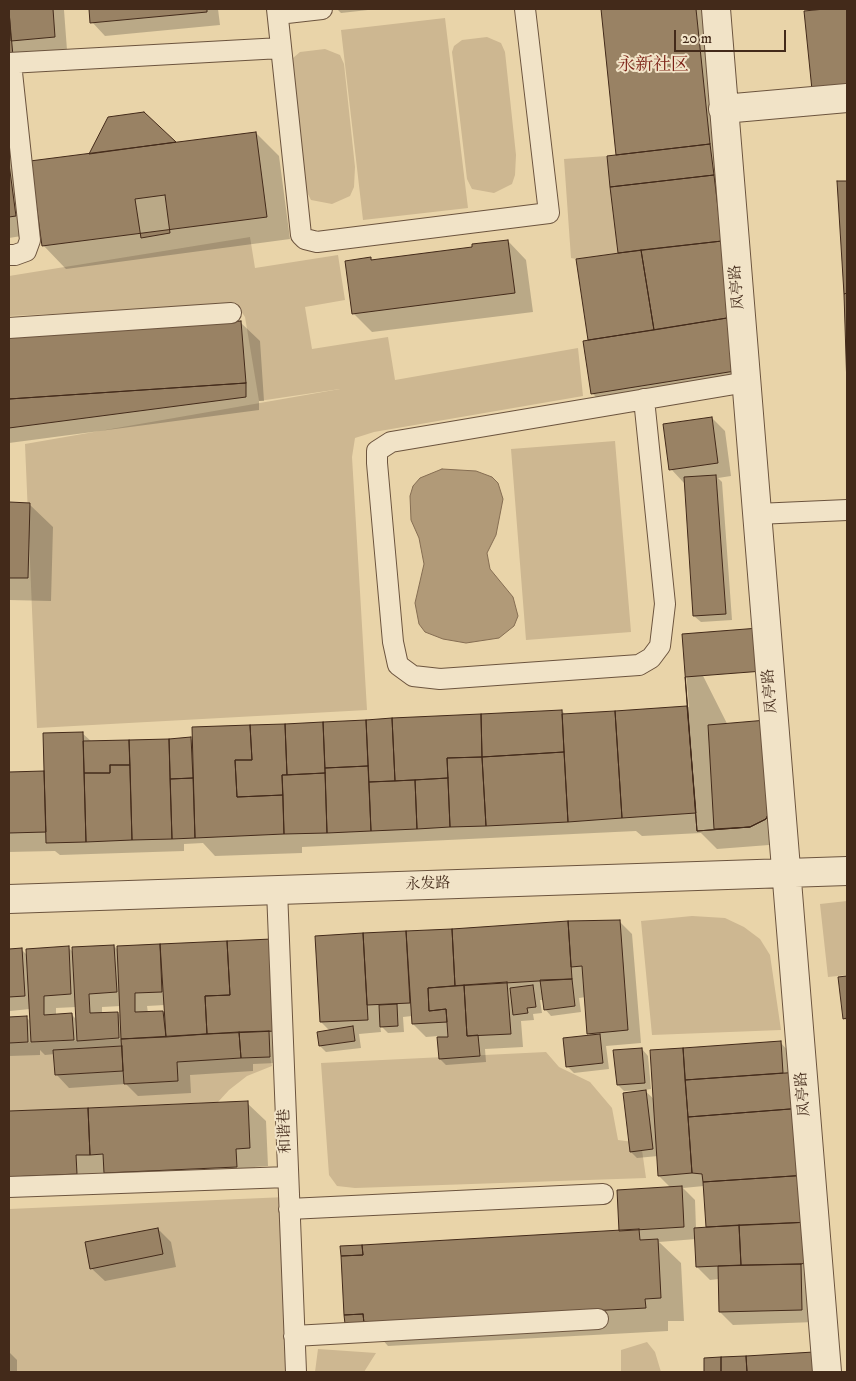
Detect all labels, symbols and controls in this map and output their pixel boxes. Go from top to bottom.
scale bar [676,20,788,52]
text: 20 m [682,29,712,48]
district label: 永新社区 [617,55,689,77]
street label: 凤亭路 [727,264,749,310]
street label: 凤亭路 [760,668,782,714]
street label: 永发路 [405,875,451,895]
street label: 凤亭路 [793,1071,815,1117]
street label: 和谐巷 [276,1108,296,1154]

